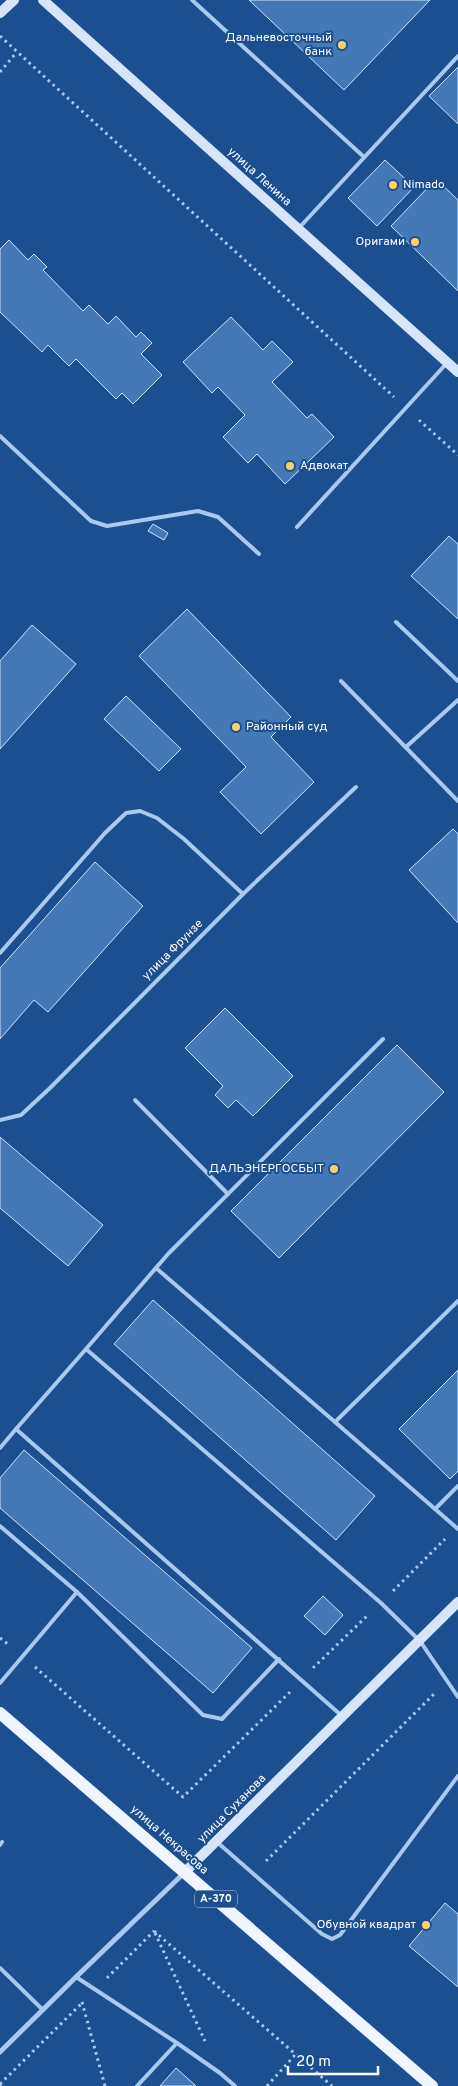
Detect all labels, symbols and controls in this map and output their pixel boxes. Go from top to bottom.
place label: Дальневосточный банк [225,30,332,60]
marker: Дальневосточный банк [336,39,348,51]
street label: улица Ленина [224,144,294,210]
place label: Nimado [403,177,445,193]
marker: Nimado [387,179,399,191]
place label: Оригами [356,234,405,250]
marker: Оригами [409,236,421,248]
place label: Адвокат [300,458,349,474]
marker: Адвокат [284,460,296,472]
place label: Районный суд [246,719,327,735]
marker: Районный суд [230,721,242,733]
street label: улица Фрунзе [139,916,207,984]
place label: ДАЛЬЭНЕРГОСБЫТ [209,1161,324,1177]
marker: ДАЛЬЭНЕРГОСБЫТ [328,1163,340,1175]
street label: улица Суханова [194,1771,270,1847]
street label: улица Некрасова [127,1802,211,1878]
road number: А-370 [195,1890,237,1908]
place label: Обувной квадрат [317,1917,417,1933]
marker: Обувной квадрат [420,1919,432,1931]
scale bar [288,2044,378,2076]
text: 20 m [296,2053,331,2072]

